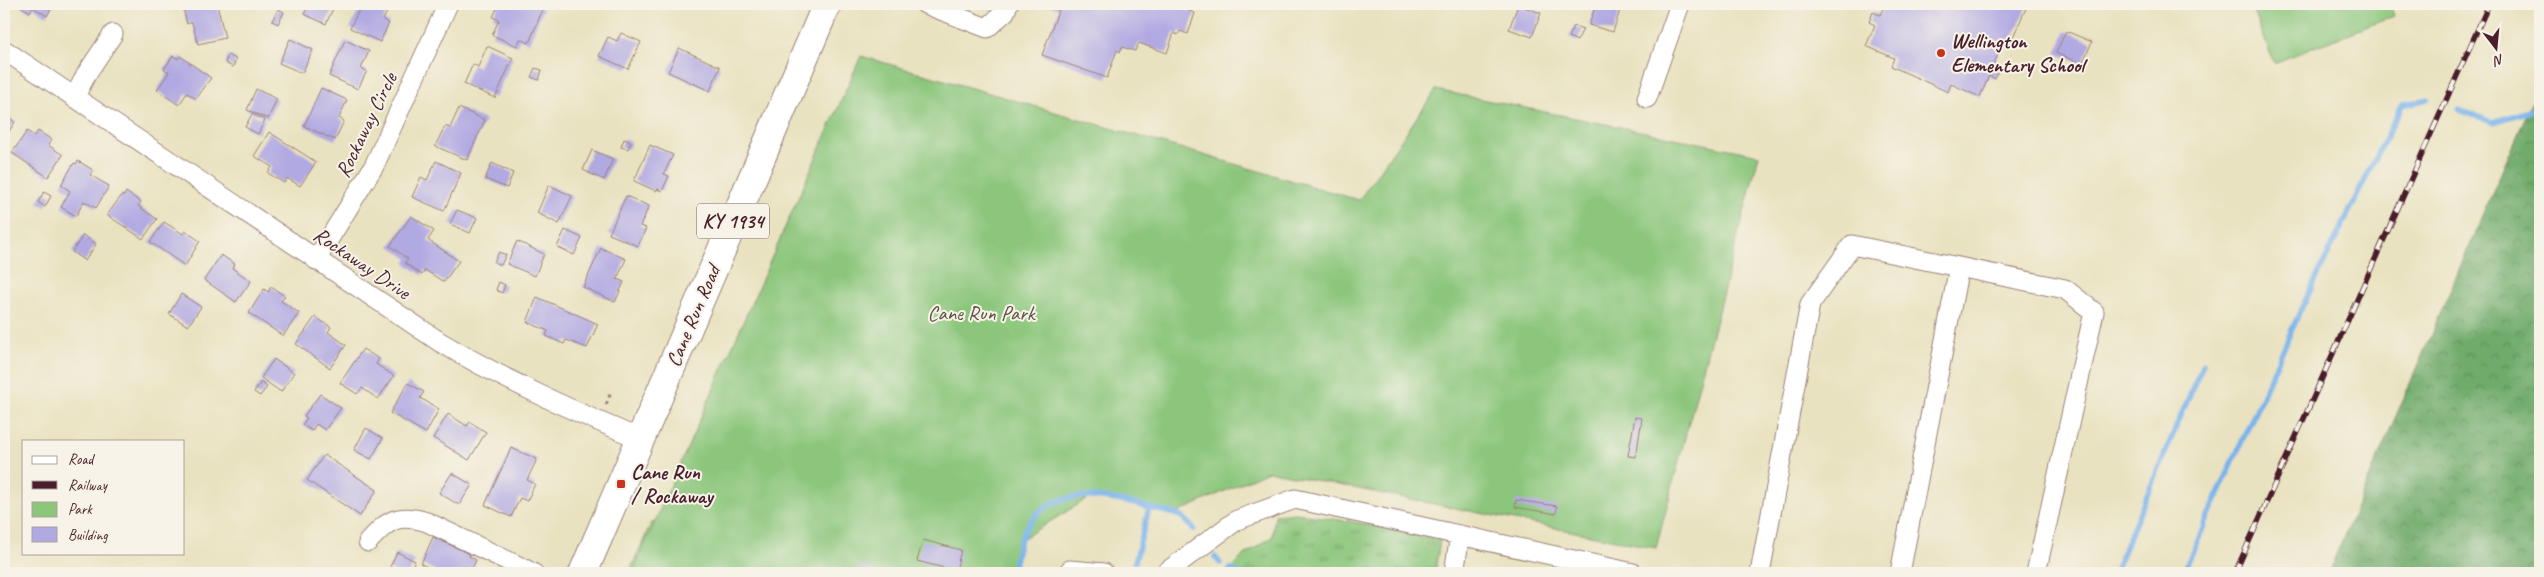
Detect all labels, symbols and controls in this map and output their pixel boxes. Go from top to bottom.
north arrow [2472,22,2522,72]
place label: Wellington Elementary School [1951,28,2089,78]
marker: Wellington Elementary School [1935,47,1947,59]
text: N [2491,51,2506,70]
street label: Rockaway Circle [329,67,403,182]
road number: KY 1934 [697,204,769,238]
street label: Rockaway Drive [309,221,416,306]
street label: Cane Run Road [660,259,727,371]
park label: Cane Run Park [928,300,1037,326]
legend [22,440,185,554]
text: Road [68,450,95,469]
place label: Cane Run / Rockaway [631,459,715,509]
text: Railway [68,476,109,495]
marker: Cane Run / Rockaway [615,478,627,490]
text: Park [68,500,93,519]
text: Building [68,526,108,545]

